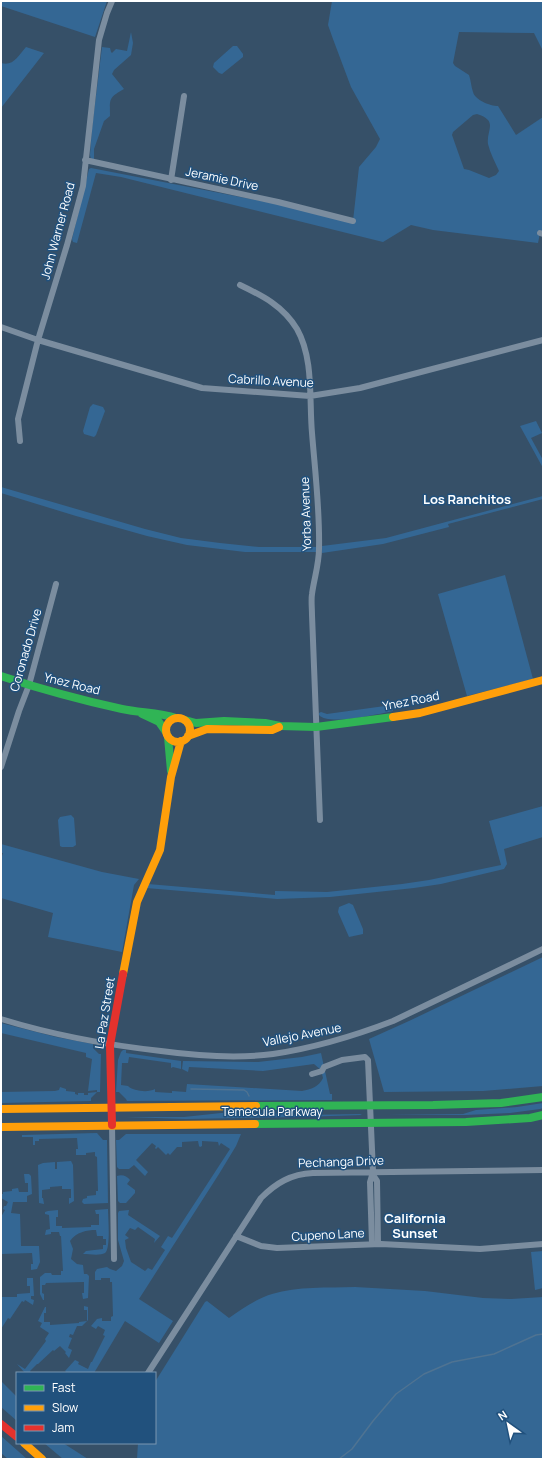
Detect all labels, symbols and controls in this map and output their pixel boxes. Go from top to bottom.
street label: Jeramie Drive [184,163,260,194]
street label: John Warner Road [36,180,79,281]
street label: Cabrillo Avenue [228,370,314,391]
street label: Yorba Avenue [296,477,315,551]
district label: Los Ranchitos [423,490,511,508]
street label: Coronado Drive [6,606,45,693]
street label: Ynez Road [42,668,102,699]
street label: Ynez Road [381,687,441,714]
street label: La Paz Street [90,975,119,1050]
street label: Vallejo Avenue [261,1019,343,1050]
street label: Temecula Parkway [221,1103,323,1120]
street label: Pechanga Drive [298,1152,384,1171]
district label: California Sunset [384,1209,446,1242]
street label: Cupeno Lane [291,1224,365,1245]
legend [16,1372,156,1444]
text: Fast [52,1379,76,1396]
text: Slow [52,1399,78,1416]
north arrow [488,1404,528,1444]
text: N [495,1407,510,1424]
text: Jam [52,1419,74,1436]

